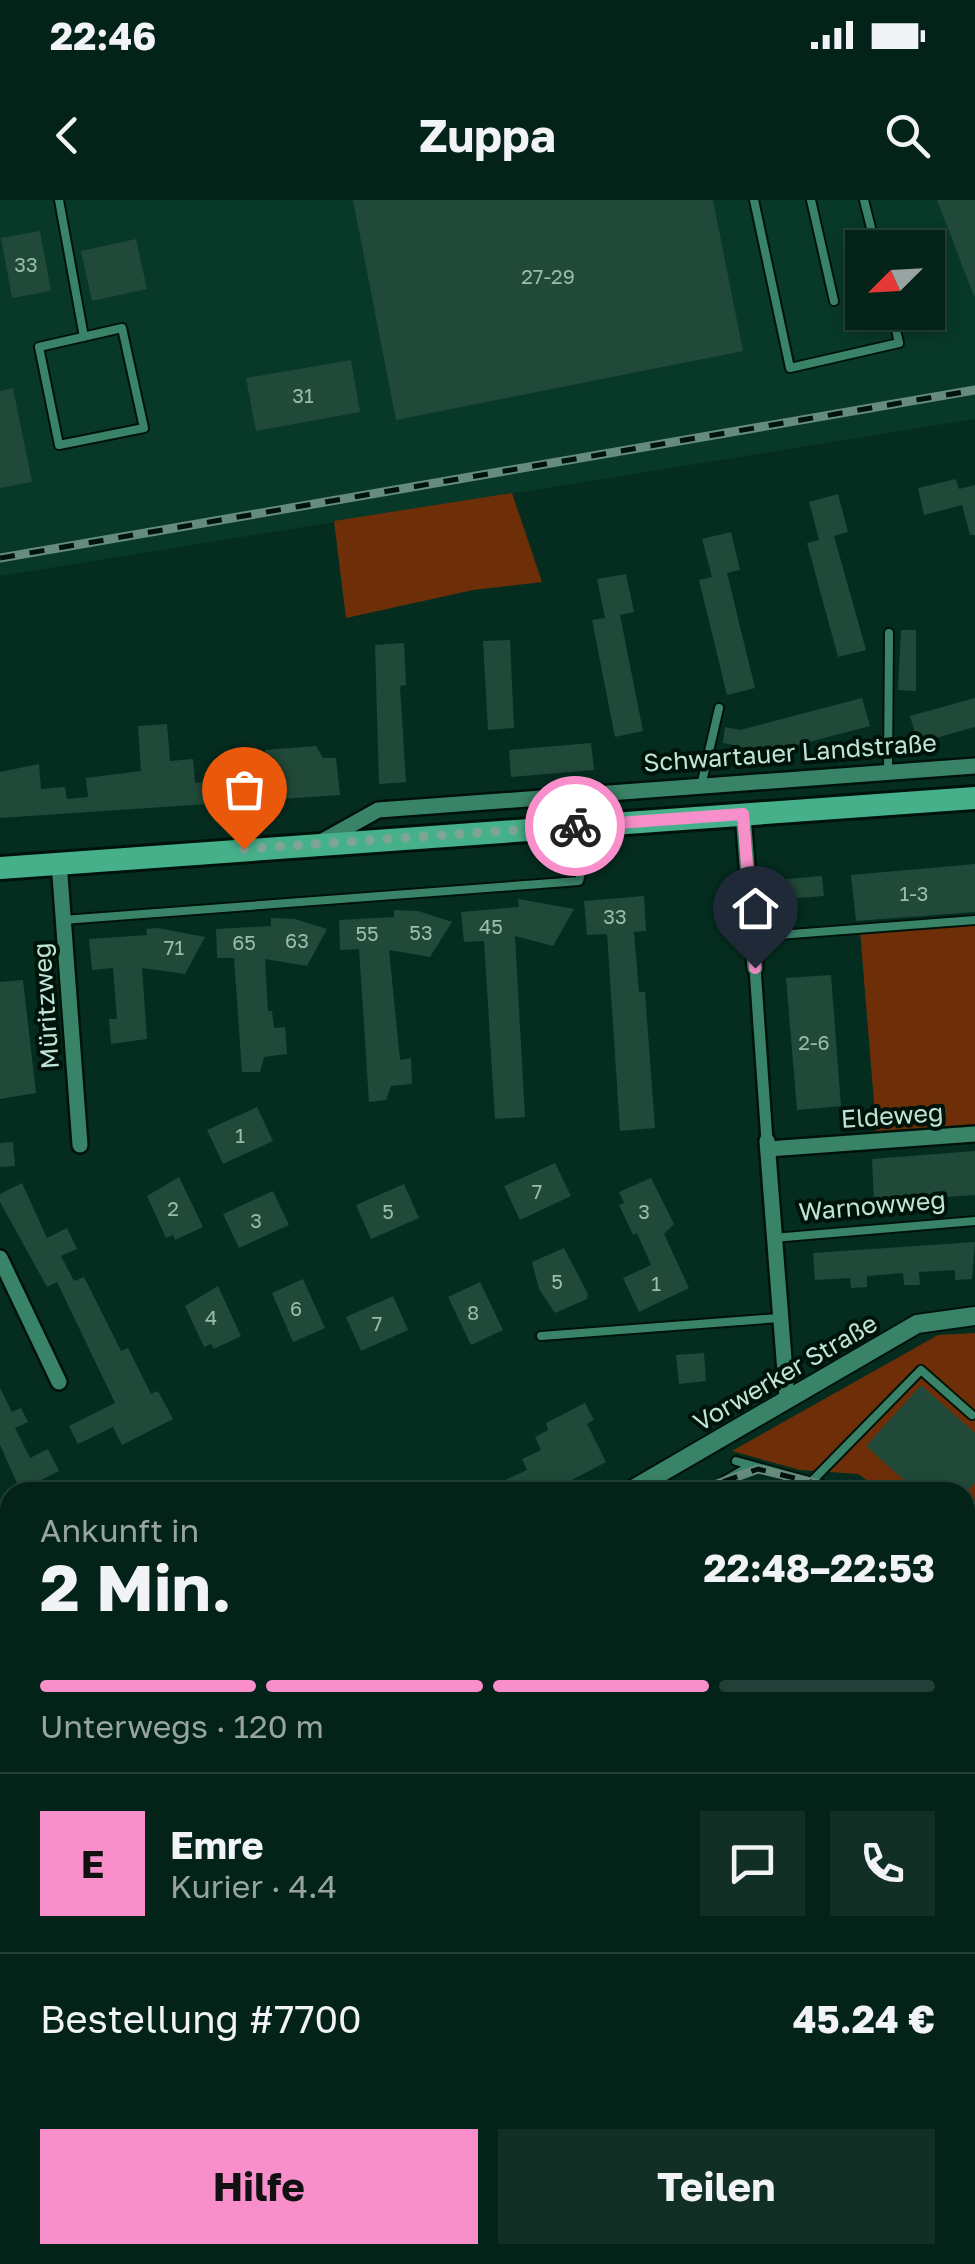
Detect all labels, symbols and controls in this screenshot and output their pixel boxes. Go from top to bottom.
text: 22:46 [50,13,156,58]
icon: back [40,108,95,163]
text: Zuppa [419,108,556,162]
icon: search [880,108,935,163]
north arrow [845,230,945,330]
map controls [845,230,945,330]
house number: 33 [14,252,38,276]
house number: 27-29 [521,264,575,288]
house number: 31 [292,383,314,407]
street label: Schwartauer Landstraße [642,726,938,778]
pin [202,747,287,850]
icon: bag [217,762,272,817]
courier [525,776,625,876]
icon: bike [548,799,603,854]
pin [713,866,798,969]
icon: home [728,881,783,936]
house number: 1-3 [900,881,929,905]
house number: 33 [603,904,627,928]
house number: 45 [479,914,503,938]
house number: 53 [409,920,433,944]
house number: 55 [355,921,379,945]
house number: 63 [285,928,309,952]
house number: 65 [232,930,256,954]
house number: 71 [164,935,184,959]
street label: Müritzweg [25,942,65,1070]
house number: 2-6 [798,1030,830,1054]
street label: Eldeweg [840,1096,944,1134]
house number: 1 [235,1123,245,1147]
house number: 7 [532,1179,542,1203]
street label: Warnowweg [797,1183,947,1227]
house number: 2 [167,1196,179,1220]
house number: 5 [382,1199,394,1223]
house number: 3 [638,1199,650,1223]
house number: 3 [250,1208,262,1232]
house number: 5 [551,1269,563,1293]
house number: 1 [651,1271,661,1295]
house number: 6 [290,1296,302,1320]
house number: 8 [467,1300,479,1324]
house number: 4 [205,1305,217,1329]
street label: Vorwerker Straße [688,1307,882,1437]
house number: 7 [372,1311,382,1335]
text: Ankunft in [40,1511,199,1549]
text: 22:48–22:53 [703,1545,935,1590]
text: 2 Min. [40,1547,232,1625]
text: Unterwegs · 120 m [40,1707,324,1745]
button: chat [700,1811,805,1916]
button: phone [830,1811,935,1916]
text: Emre [170,1822,264,1867]
text: E [81,1841,104,1886]
text: Kurier · 4.4 [170,1867,337,1905]
text: Bestellung #7700 [40,1996,362,2041]
text: 45.24 € [793,1996,935,2041]
button: Hilfe [40,2129,478,2244]
button: Teilen [498,2129,935,2244]

